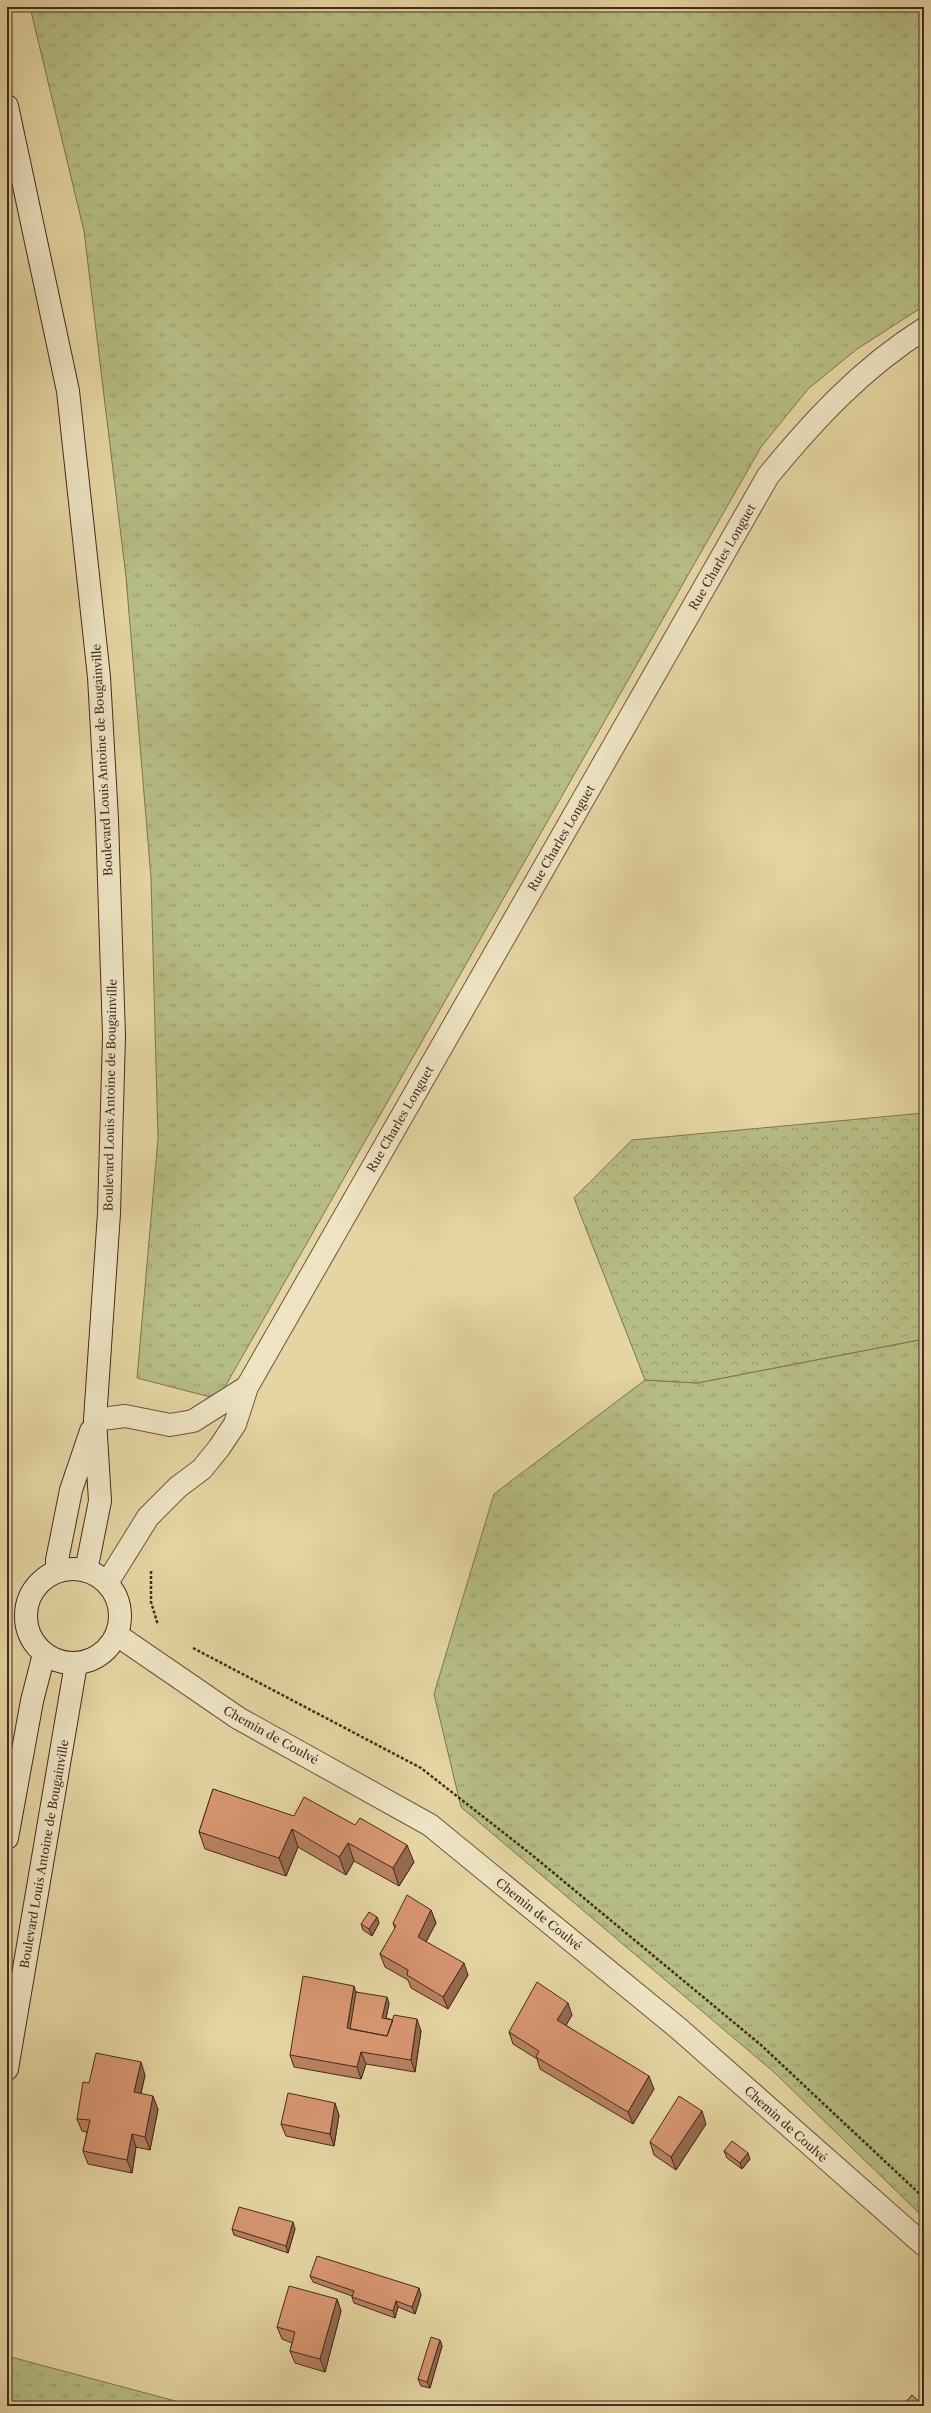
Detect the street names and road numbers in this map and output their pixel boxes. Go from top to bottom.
street label: Rue Charles Longuet [685,500,759,613]
street label: Boulevard Louis Antoine de Bougainville [88,643,116,876]
street label: Rue Charles Longuet [524,781,598,894]
street label: Boulevard Louis Antoine de Bougainville [100,979,120,1211]
street label: Rue Charles Longuet [363,1062,437,1175]
street label: Chemin de Coulvé [221,1703,321,1768]
street label: Boulevard Louis Antoine de Bougainville [16,1738,72,1970]
street label: Chemin de Coulvé [493,1875,585,1954]
street label: Chemin de Coulvé [741,2083,831,2165]

